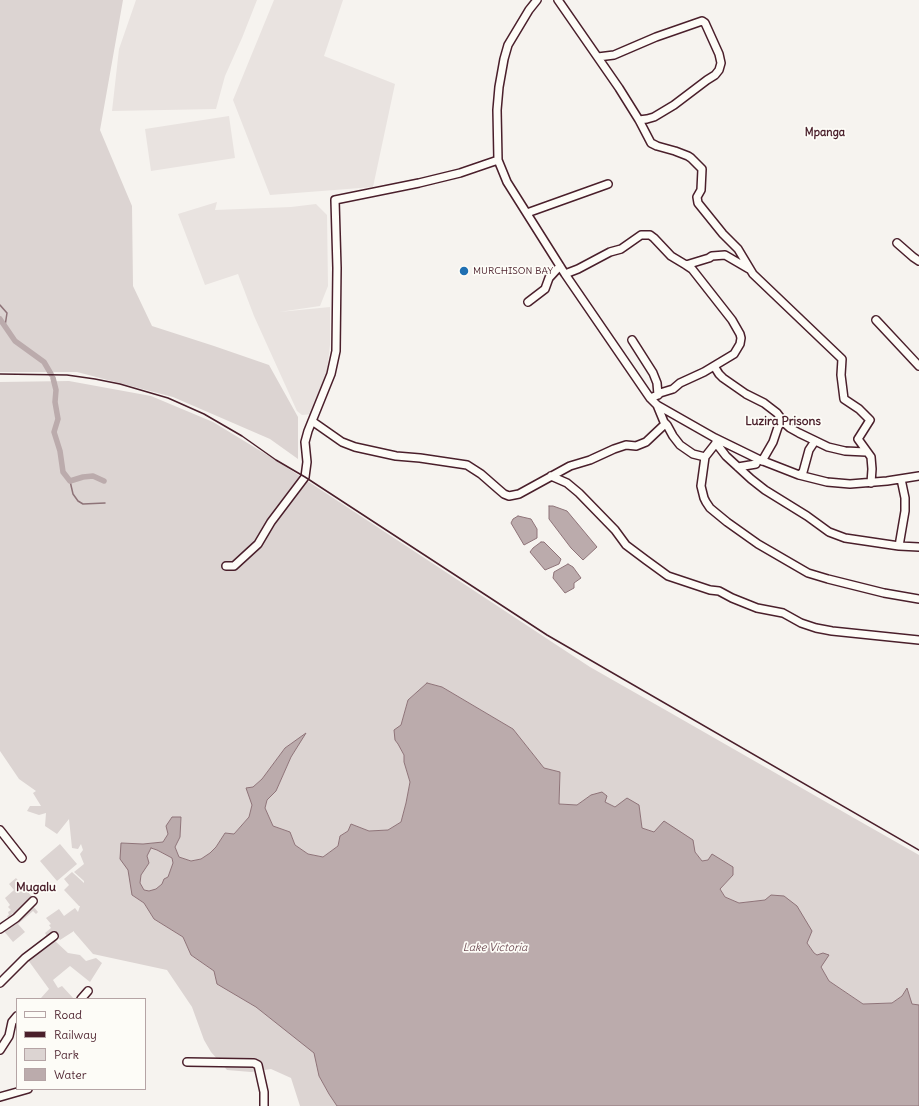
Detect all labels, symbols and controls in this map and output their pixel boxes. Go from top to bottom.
district label: Mpanga [805,126,845,140]
marker: MURCHISON BAY [458,265,470,277]
place label: MURCHISON BAY [473,265,553,277]
district label: Luzira Prisons [745,415,821,429]
district label: Mugalu [16,881,56,895]
water label: Lake Victoria [463,941,527,955]
legend [16,998,146,1090]
text: Road [54,1007,82,1022]
text: Railway [54,1027,97,1042]
text: Park [54,1047,79,1062]
text: Water [54,1067,87,1082]

